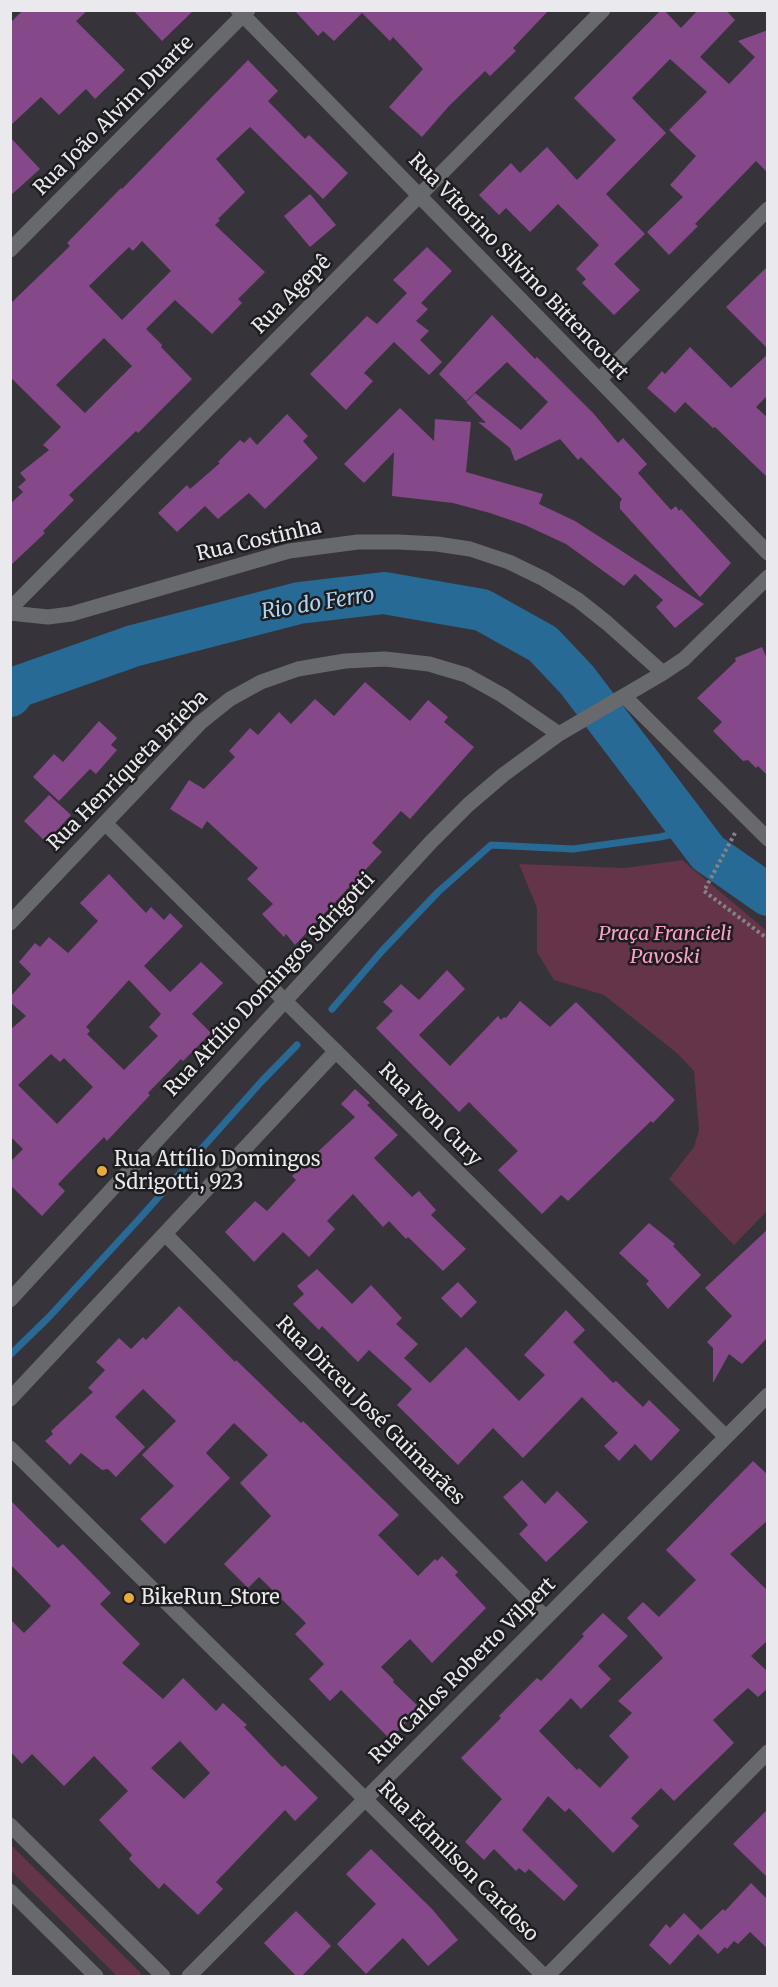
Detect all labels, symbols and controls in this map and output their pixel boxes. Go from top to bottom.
street label: Rua João Alvim Duarte [29,31,199,201]
street label: Rua Vitorino Silvino Bittencourt [403,149,633,385]
street label: Rua Agepê [248,251,336,339]
street label: Rua Costinha [194,515,324,567]
water label: Rio do Ferro [260,583,376,625]
street label: Rua Henriqueta Brieba [43,686,213,856]
street label: Rua Attílio Domingos Sdrigotti [160,868,380,1102]
park label: Praça Francieli Pavoski [598,922,732,969]
street label: Rua Ivon Cury [374,1059,486,1171]
place label: Rua Attílio Domingos Sdrigotti, 923 [114,1148,321,1195]
marker: Rua Attílio Domingos Sdrigotti, 923 [95,1164,109,1178]
street label: Rua Dirceu José Guimarães [271,1312,469,1510]
street label: Rua Carlos Roberto Vilpert [365,1573,561,1769]
place label: BikeRun_Store [141,1586,280,1610]
marker: BikeRun_Store [122,1591,136,1605]
street label: Rua Edmilson Cardoso [373,1777,543,1947]

